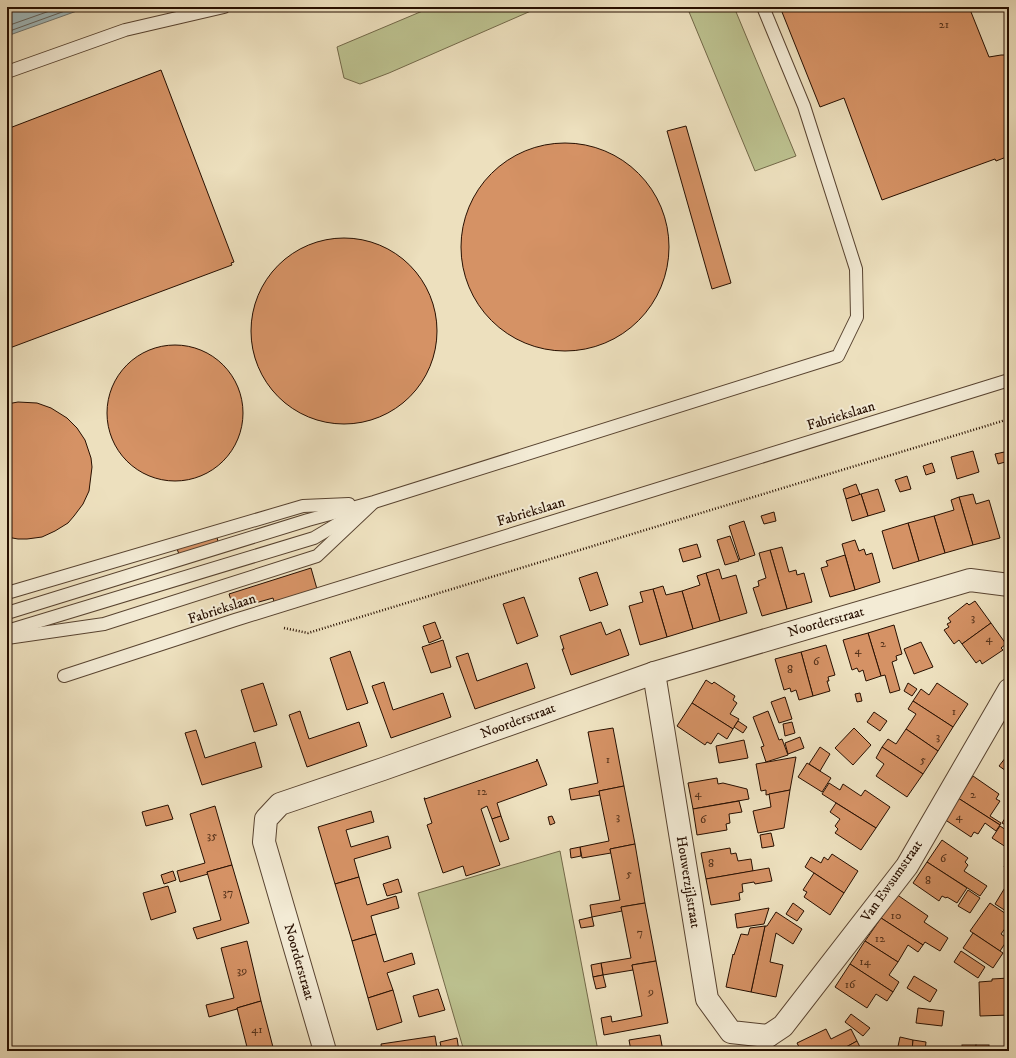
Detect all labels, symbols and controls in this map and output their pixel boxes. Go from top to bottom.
house number: 21 [939,17,949,32]
street label: Fabriekslaan [805,397,878,435]
street label: Fabriekslaan [495,493,568,531]
street label: Fabriekslaan [186,589,259,628]
street label: Noorderstraat [786,602,867,641]
house number: 3 [971,610,975,625]
house number: 4 [986,631,994,646]
house number: 2 [880,636,886,651]
house number: 4 [855,643,863,658]
house number: 6 [813,654,820,669]
house number: 8 [787,662,793,677]
street label: Noorderstraat [478,699,559,743]
house number: 1 [952,704,956,719]
house number: 3 [936,729,940,744]
house number: 1 [606,752,610,767]
house number: 5 [920,752,926,767]
house number: 12 [477,784,487,799]
house number: 4 [695,786,703,801]
house number: 2 [970,787,976,802]
house number: 3 [616,809,620,824]
house number: 4 [956,809,964,824]
house number: 6 [700,812,707,827]
house number: 35 [207,828,217,843]
street label: Houwerzijlstraat [672,835,704,930]
street label: Van Ewsumstraat [857,836,927,926]
house number: 6 [940,851,947,866]
house number: 8 [708,856,714,871]
house number: 5 [626,866,632,881]
house number: 8 [925,873,931,888]
house number: 37 [223,885,233,900]
house number: 10 [891,908,901,923]
street label: Noorderstraat [280,922,319,1003]
house number: 7 [637,925,643,940]
house number: 12 [875,931,885,946]
house number: 14 [859,954,872,969]
house number: 39 [237,963,247,978]
house number: 16 [845,977,856,992]
house number: 9 [647,984,654,999]
house number: 41 [251,1022,263,1037]

